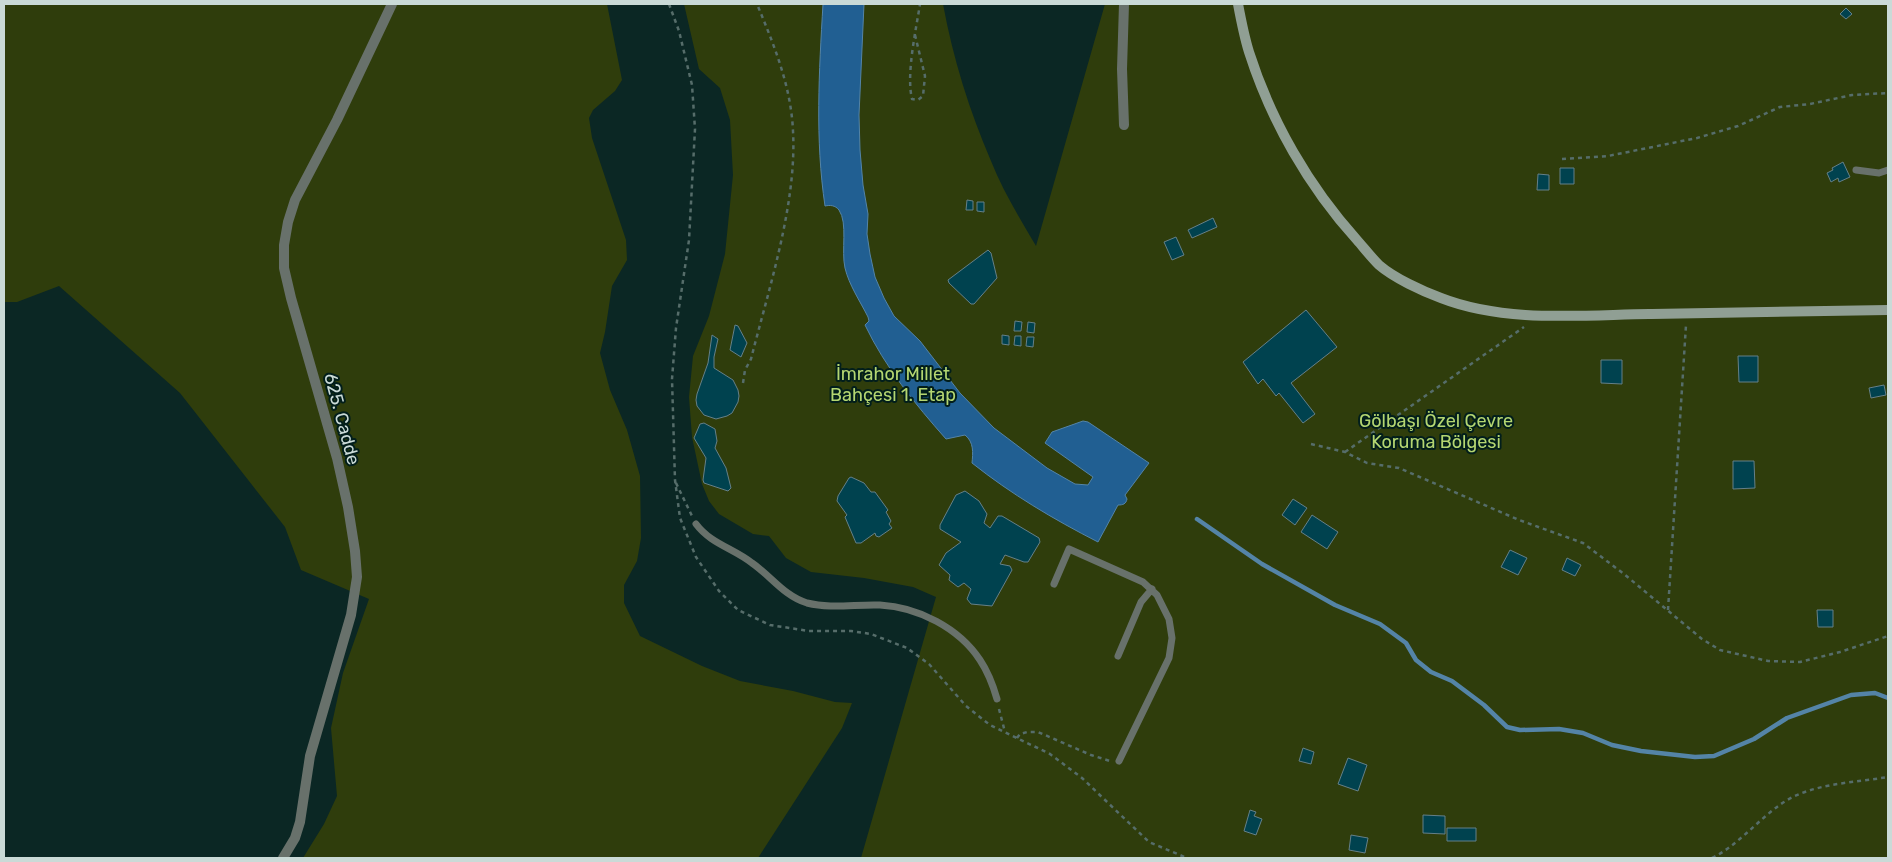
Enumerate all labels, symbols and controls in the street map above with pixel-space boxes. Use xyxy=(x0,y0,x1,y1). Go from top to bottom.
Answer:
park label: İmrahor Millet Bahçesi 1. Etap xyxy=(830,363,956,406)
street label: 625. Cadde xyxy=(319,371,365,467)
park label: Gölbaşı Özel Çevre Koruma Bölgesi xyxy=(1359,410,1513,453)

